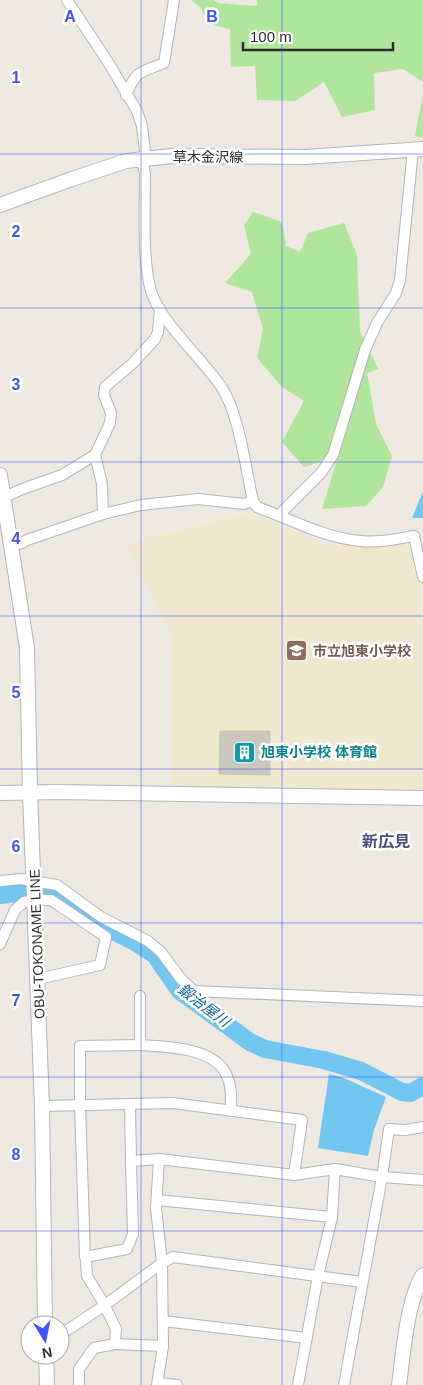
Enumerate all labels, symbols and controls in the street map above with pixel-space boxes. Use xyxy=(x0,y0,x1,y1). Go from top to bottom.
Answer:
text: A xyxy=(64,8,76,25)
text: B xyxy=(206,8,218,25)
scale bar xyxy=(243,20,393,52)
text: 100 m xyxy=(250,28,292,45)
text: 1 xyxy=(12,69,21,86)
street label: 草木金沢線 xyxy=(173,149,243,165)
text: 2 xyxy=(12,223,21,240)
text: 3 xyxy=(12,376,21,393)
text: 4 xyxy=(12,530,21,547)
school or university icon: 市立旭東小学校 xyxy=(285,639,309,663)
place label: 市立旭東小学校 xyxy=(313,643,411,659)
text: 5 xyxy=(12,684,21,701)
building icon: 旭東小学校 体育館 xyxy=(233,740,257,764)
place label: 旭東小学校 体育館 xyxy=(261,744,377,760)
district label: 新広見 xyxy=(362,833,410,850)
text: 6 xyxy=(12,838,21,855)
street label: OBU-TOKONAME LINE xyxy=(26,869,48,1019)
water label: 鍛治屋川 xyxy=(175,980,235,1031)
text: 7 xyxy=(12,992,21,1009)
text: 8 xyxy=(12,1146,21,1163)
north arrow xyxy=(20,1315,70,1365)
text: N xyxy=(41,1344,54,1362)

